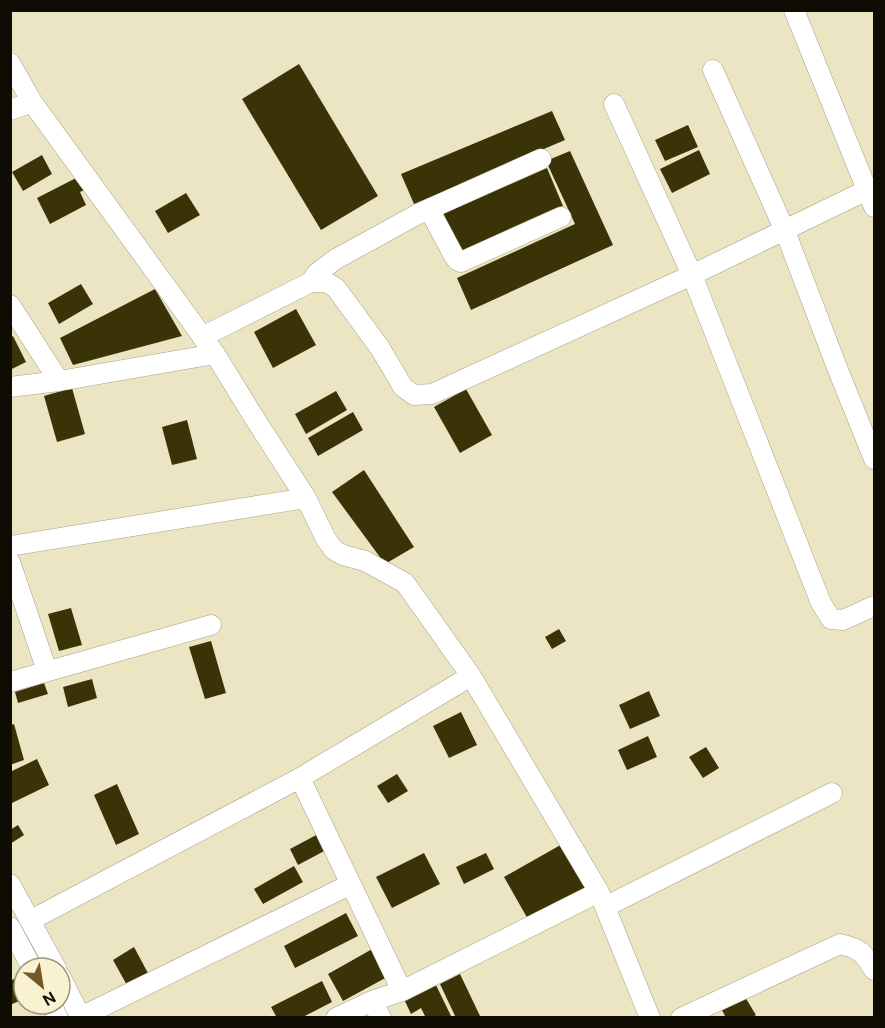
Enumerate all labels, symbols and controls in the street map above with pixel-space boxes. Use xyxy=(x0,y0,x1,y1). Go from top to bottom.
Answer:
north arrow xyxy=(12,956,72,1016)
text: N xyxy=(39,987,60,1011)

